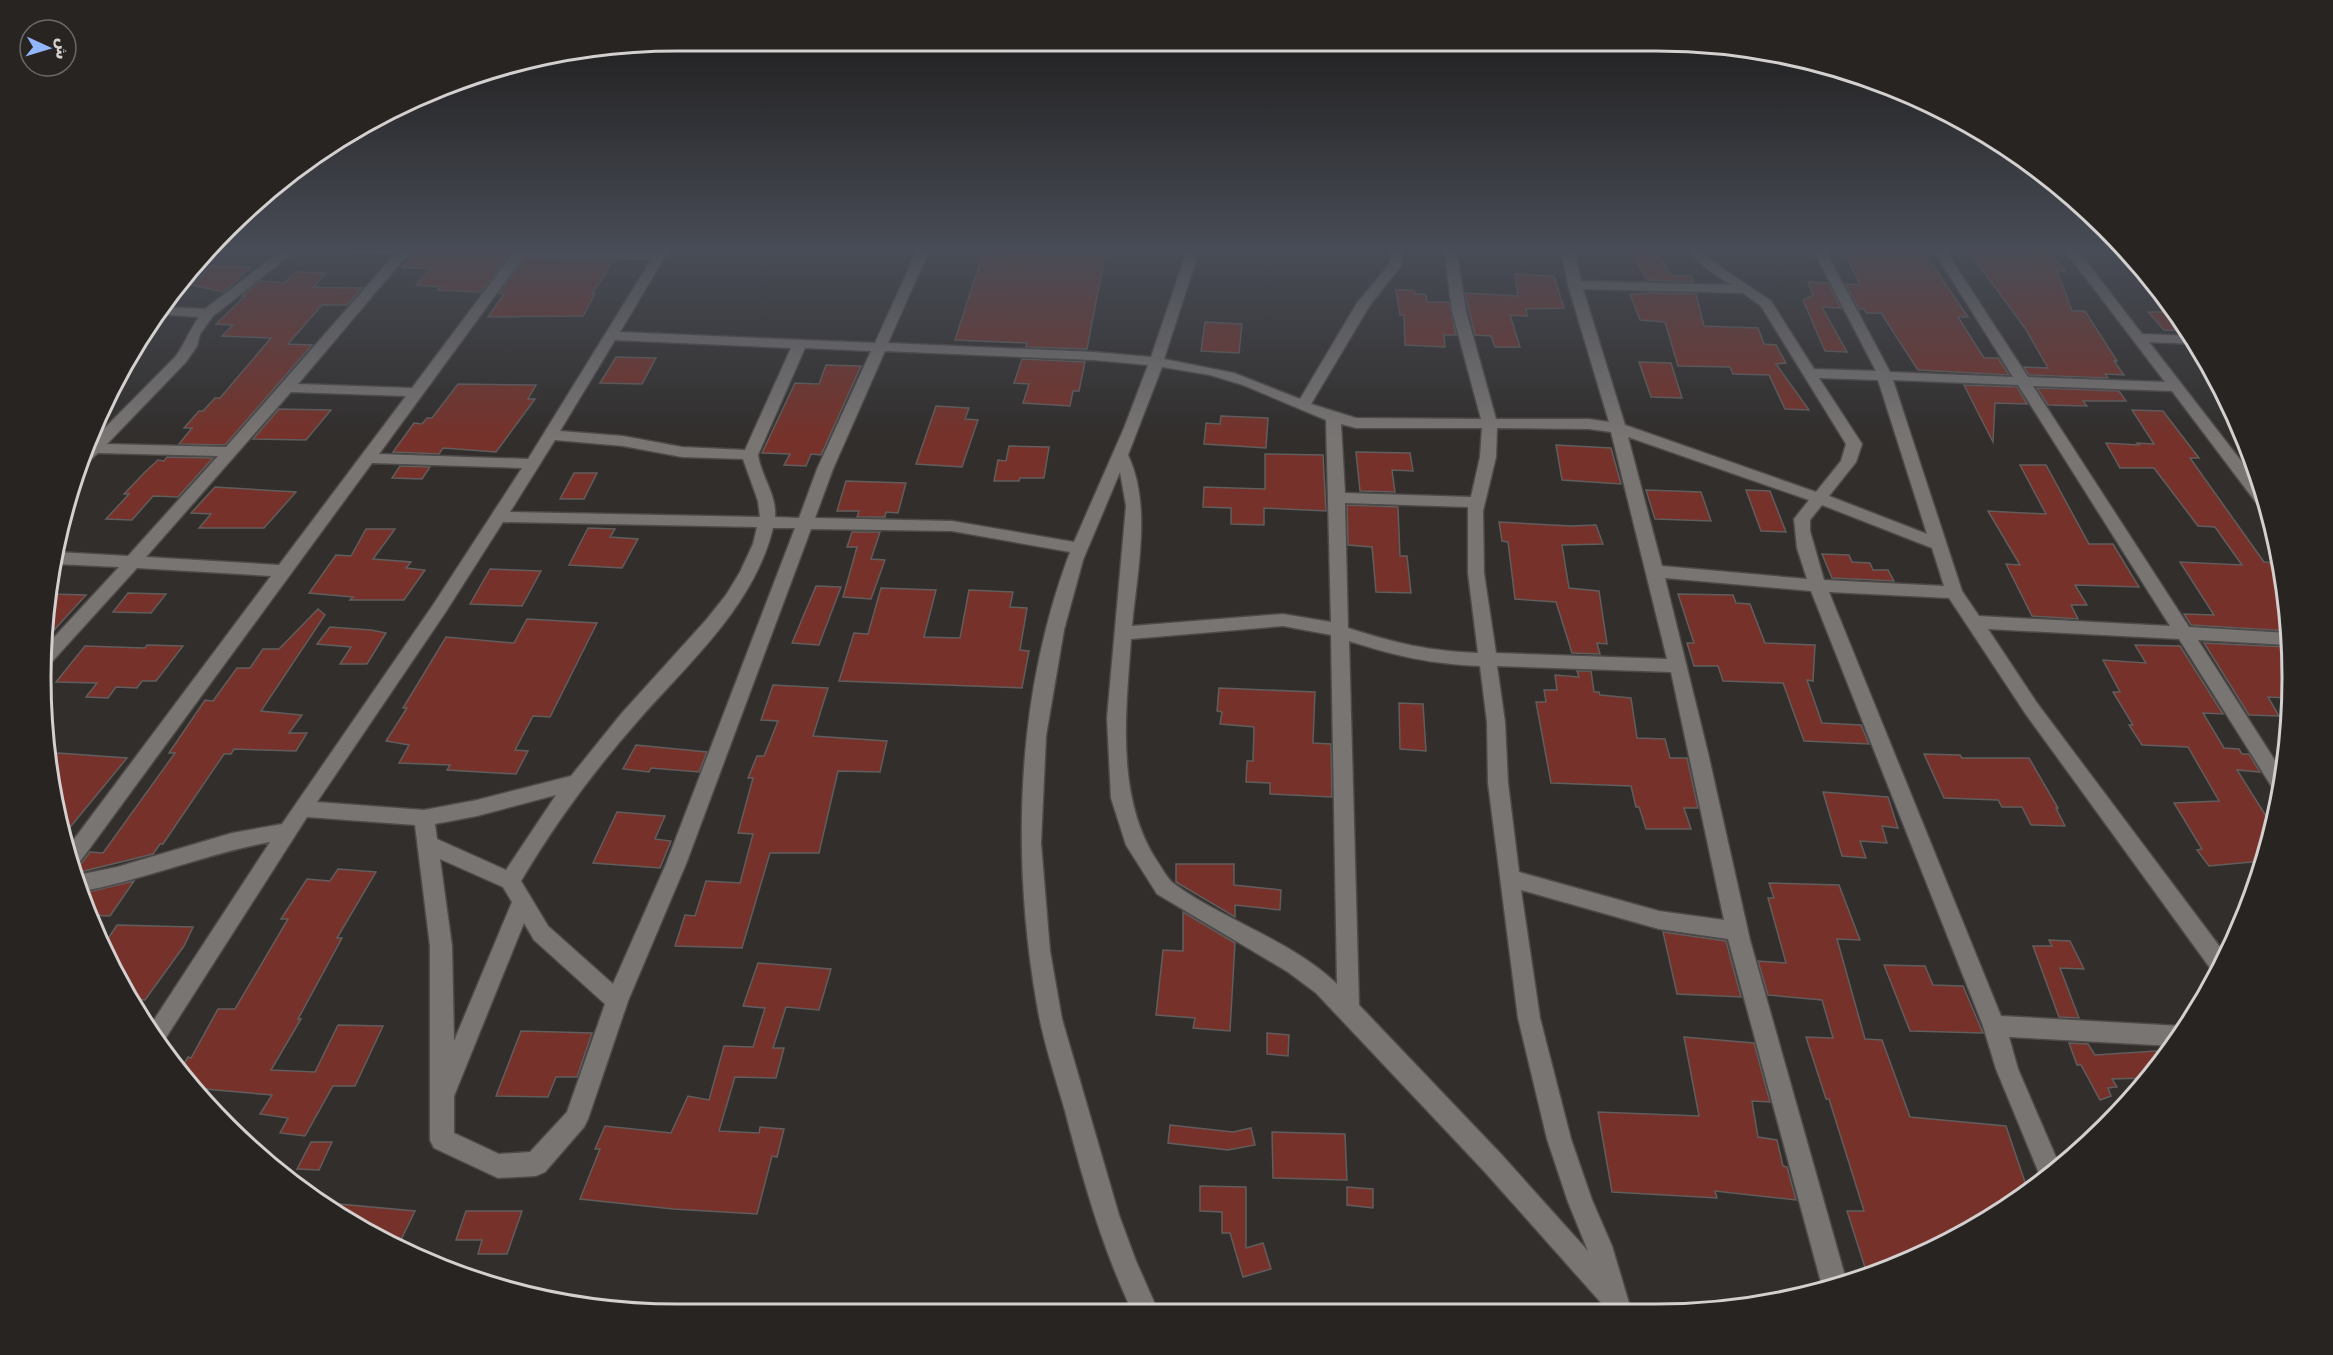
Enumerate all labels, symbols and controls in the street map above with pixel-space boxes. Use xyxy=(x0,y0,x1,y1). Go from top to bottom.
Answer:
north arrow xyxy=(18,18,78,78)
text: ش xyxy=(52,37,73,61)

